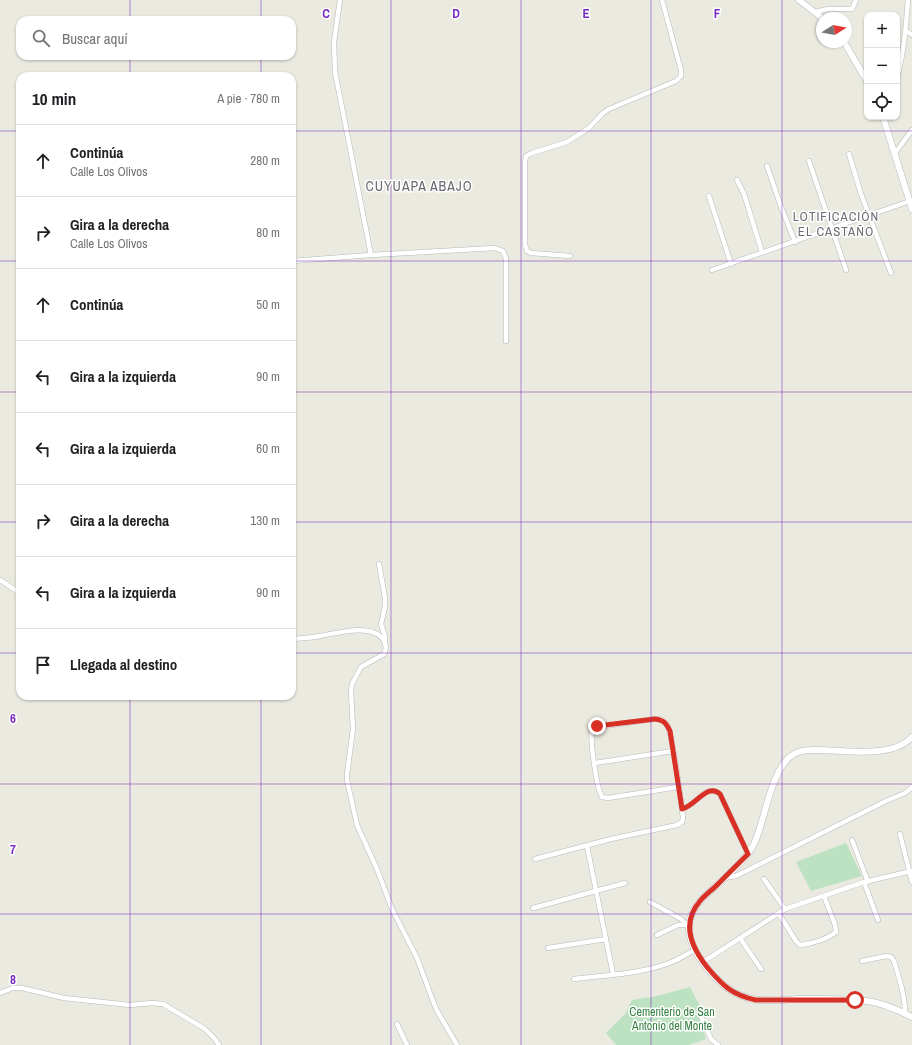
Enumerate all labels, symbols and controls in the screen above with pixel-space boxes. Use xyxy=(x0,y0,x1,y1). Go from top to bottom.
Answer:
text: C xyxy=(322,5,330,22)
text: D xyxy=(452,5,460,22)
text: E xyxy=(582,5,590,22)
text: F xyxy=(714,5,721,22)
north arrow xyxy=(816,12,852,48)
map controls xyxy=(864,12,900,120)
button: + xyxy=(864,12,900,48)
search box xyxy=(16,16,296,60)
icon: search xyxy=(30,27,52,49)
text: Buscar aquí xyxy=(62,28,128,49)
button: − xyxy=(864,48,900,84)
button: locate xyxy=(864,84,900,120)
text: 10 min xyxy=(32,87,76,110)
text: A pie · 780 m xyxy=(217,90,280,107)
text: Continúa xyxy=(70,142,123,163)
icon: ahead xyxy=(32,150,54,172)
text: 280 m xyxy=(250,152,280,169)
text: Calle Los Olivos xyxy=(70,163,148,180)
district label: CUYUAPA ABAJO xyxy=(365,177,473,195)
district label: LOTIFICACIÓN EL CASTAÑO xyxy=(793,208,879,240)
text: Gira a la derecha xyxy=(70,214,169,235)
icon: right xyxy=(32,222,54,244)
text: 80 m xyxy=(256,224,280,241)
text: Calle Los Olivos xyxy=(70,235,148,252)
icon: ahead xyxy=(32,294,54,316)
text: Continúa xyxy=(70,294,123,315)
text: 50 m xyxy=(256,296,280,313)
icon: left xyxy=(32,366,54,388)
text: Gira a la izquierda xyxy=(70,366,176,387)
text: 90 m xyxy=(256,368,280,385)
icon: left xyxy=(32,438,54,460)
text: Gira a la izquierda xyxy=(70,438,176,459)
text: 60 m xyxy=(256,440,280,457)
icon: right xyxy=(32,510,54,532)
text: Gira a la derecha xyxy=(70,510,169,531)
text: 130 m xyxy=(250,512,280,529)
icon: left xyxy=(32,582,54,604)
text: Gira a la izquierda xyxy=(70,582,176,603)
text: 90 m xyxy=(256,584,280,601)
icon: arrive xyxy=(32,654,54,676)
text: Llegada al destino xyxy=(70,654,177,675)
text: 6 xyxy=(10,710,16,727)
route end xyxy=(588,717,606,735)
text: 7 xyxy=(10,841,16,858)
text: 8 xyxy=(10,971,16,988)
route start xyxy=(846,991,864,1009)
park label: Cementerio de San Antonio del Monte xyxy=(629,1004,715,1034)

